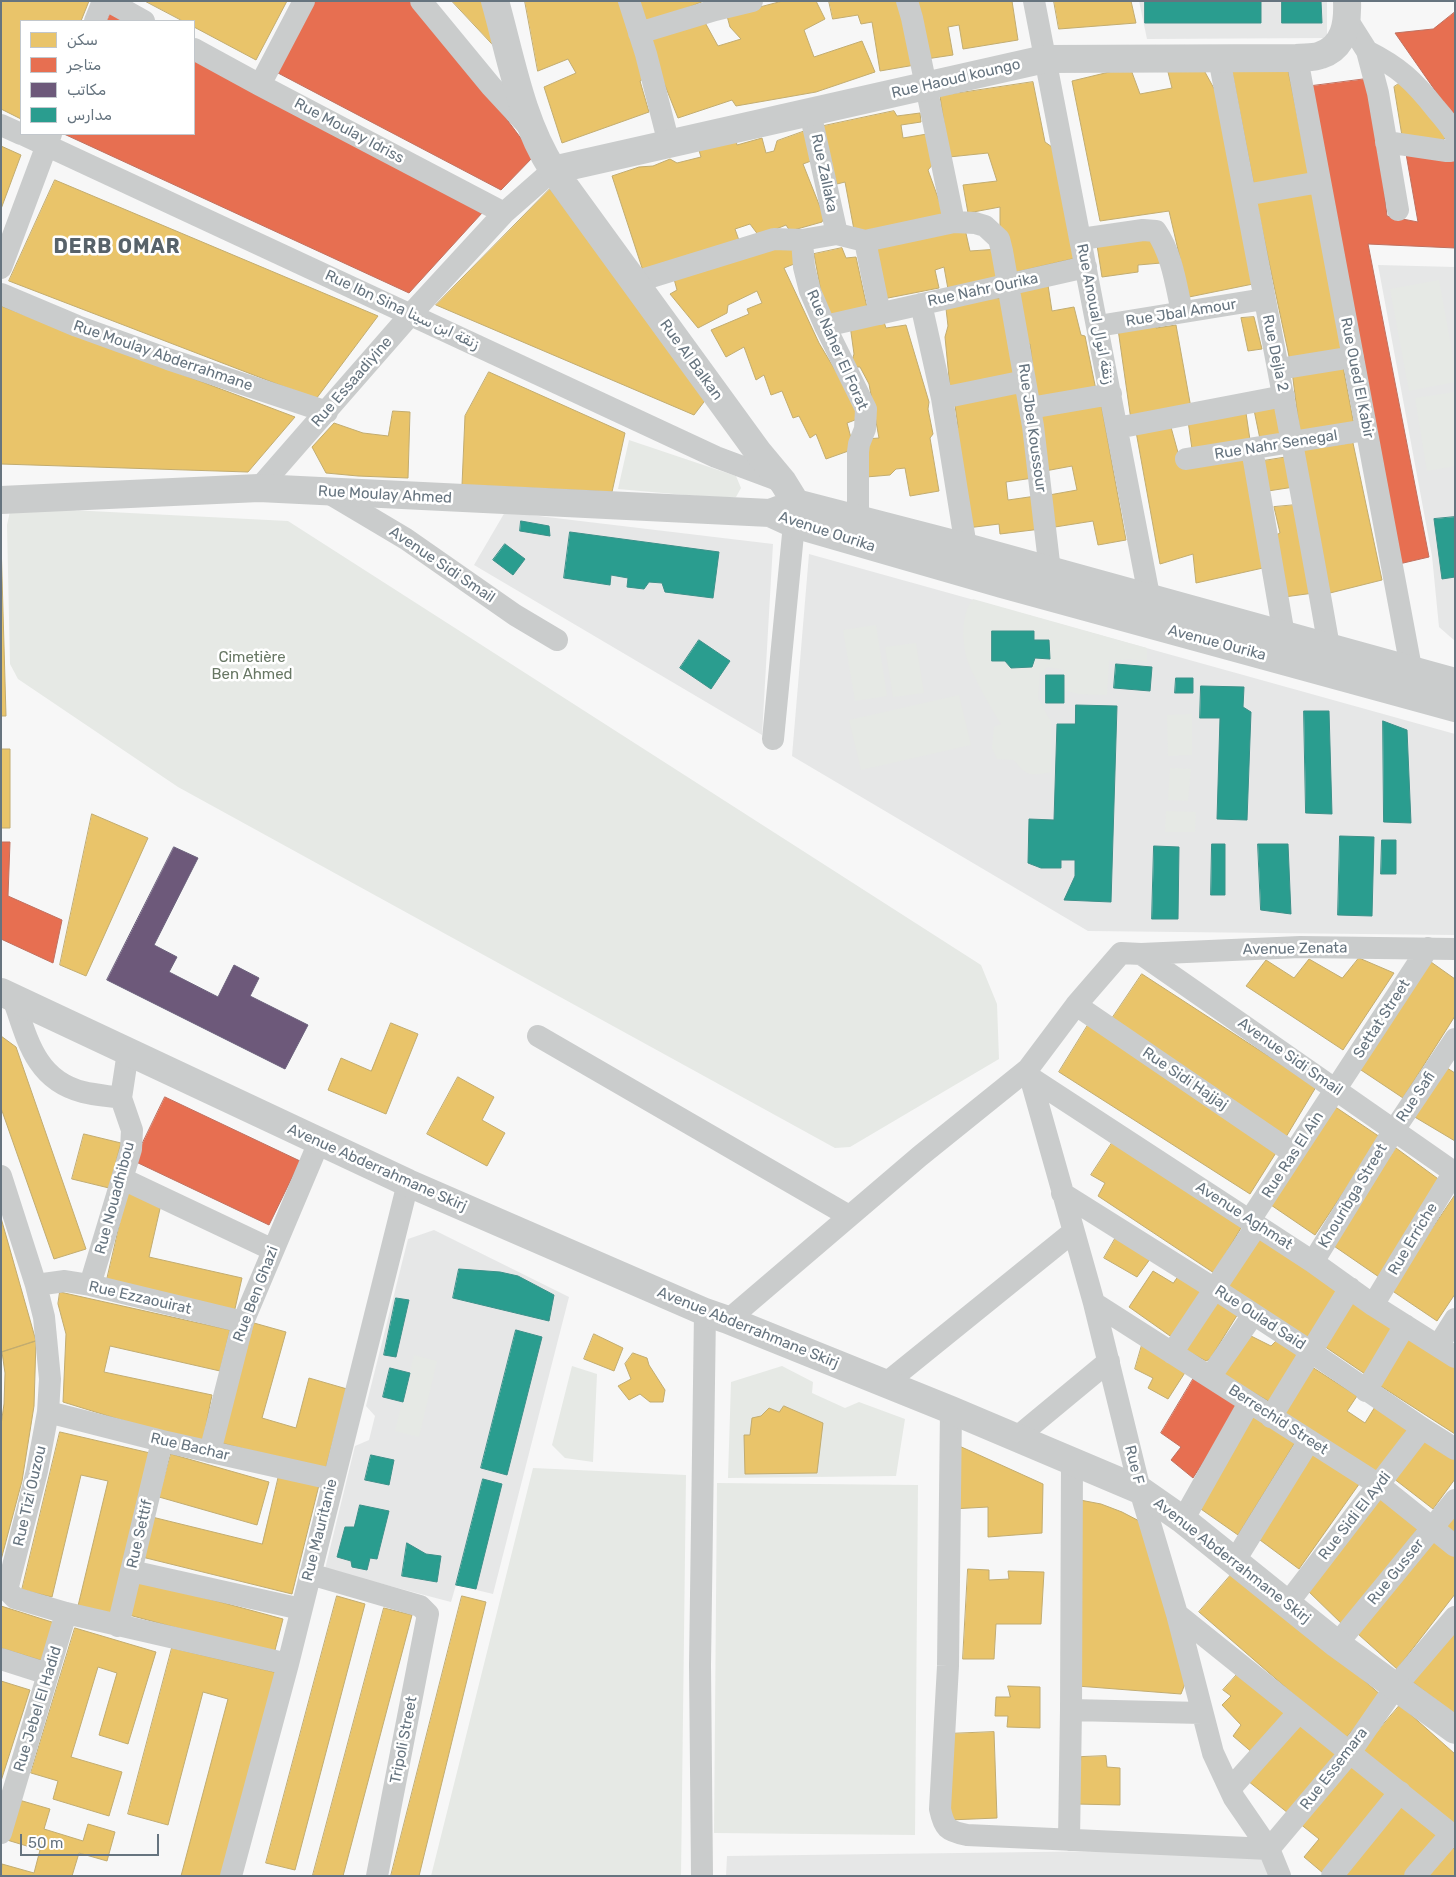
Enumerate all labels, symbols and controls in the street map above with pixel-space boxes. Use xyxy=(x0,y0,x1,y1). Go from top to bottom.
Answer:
legend xyxy=(20,20,195,135)
text: سكن xyxy=(67,31,98,49)
street label: Rue Haoud koungo xyxy=(890,55,1022,103)
text: متاجر xyxy=(67,56,101,74)
text: مكاتب xyxy=(67,81,106,99)
street label: Rue Moulay Idriss xyxy=(291,94,407,168)
text: مدارس xyxy=(67,106,112,124)
street label: Rue Zallaka xyxy=(807,132,841,214)
district label: DERB OMAR xyxy=(52,235,182,259)
street label: Rue Anoual زنقة انوال xyxy=(1073,242,1117,386)
street label: Rue Ibn Sina زنقة ابن سينا xyxy=(322,266,482,354)
street label: Rue Nahr Ourika xyxy=(926,269,1040,311)
street label: Rue Naher El Forat xyxy=(802,287,872,413)
street label: Rue Jbal Amour xyxy=(1124,295,1238,331)
street label: Rue Dejla 2 xyxy=(1258,313,1292,393)
street label: Rue Al Balkan xyxy=(656,316,726,404)
street label: Rue Oued El Kabir xyxy=(1336,316,1378,440)
street label: Rue Moulay Abderrahmane xyxy=(71,317,255,395)
street label: Rue Essaadiyine xyxy=(308,333,396,431)
street label: Rue Jbel Koussour xyxy=(1014,362,1050,494)
street label: Rue Nahr Senegal xyxy=(1213,426,1339,464)
street label: Rue Moulay Ahmed xyxy=(318,483,452,507)
street label: Avenue Ourika xyxy=(776,508,878,556)
street label: Avenue Sidi Smail xyxy=(386,523,498,607)
street label: Avenue Ourika xyxy=(1166,621,1268,665)
park label: Cimetière Ben Ahmed xyxy=(211,649,293,684)
street label: Avenue Zenata xyxy=(1242,939,1348,959)
street label: Settat Street xyxy=(1350,976,1414,1062)
street label: Avenue Sidi Smail xyxy=(1234,1014,1346,1100)
street label: Rue Sidi Hajjaj xyxy=(1139,1044,1231,1114)
street label: Rue Safi xyxy=(1393,1068,1439,1126)
street label: Rue Ras El Ain xyxy=(1258,1108,1328,1202)
street label: Avenue Abderrahmane Skirj xyxy=(285,1120,469,1216)
street label: Rue Nouadhibou xyxy=(91,1140,139,1256)
street label: Khouribga Street xyxy=(1315,1141,1391,1251)
street label: Avenue Aghmat xyxy=(1192,1178,1296,1254)
street label: Rue Erriche xyxy=(1384,1200,1442,1278)
street label: Rue Ben Ghazi xyxy=(229,1244,283,1344)
street label: Rue Ezzaouirat xyxy=(87,1277,193,1319)
street label: Rue Oulad Said xyxy=(1211,1282,1309,1354)
street label: Avenue Abderrahmane Skirj xyxy=(655,1283,841,1373)
street label: Berrechid Street xyxy=(1225,1381,1331,1459)
street label: Rue Bachar xyxy=(149,1429,231,1465)
street label: Rue Tizi Ouzou xyxy=(10,1444,50,1548)
street label: Rue F xyxy=(1120,1444,1148,1486)
street label: Rue Sidi El Aydi xyxy=(1315,1468,1395,1564)
street label: Rue Mauritanie xyxy=(299,1477,341,1583)
street label: Avenue Abderrahmane Skirj xyxy=(1150,1494,1314,1628)
street label: Rue Settif xyxy=(123,1498,157,1570)
street label: Rue Gusser xyxy=(1364,1535,1428,1609)
street label: Rue Jebel El Hadid xyxy=(10,1644,66,1774)
street label: Tripoli Street xyxy=(387,1695,421,1785)
street label: Rue Essemara xyxy=(1296,1724,1372,1814)
scale bar xyxy=(22,1824,161,1856)
text: 50 m xyxy=(28,1834,63,1852)

